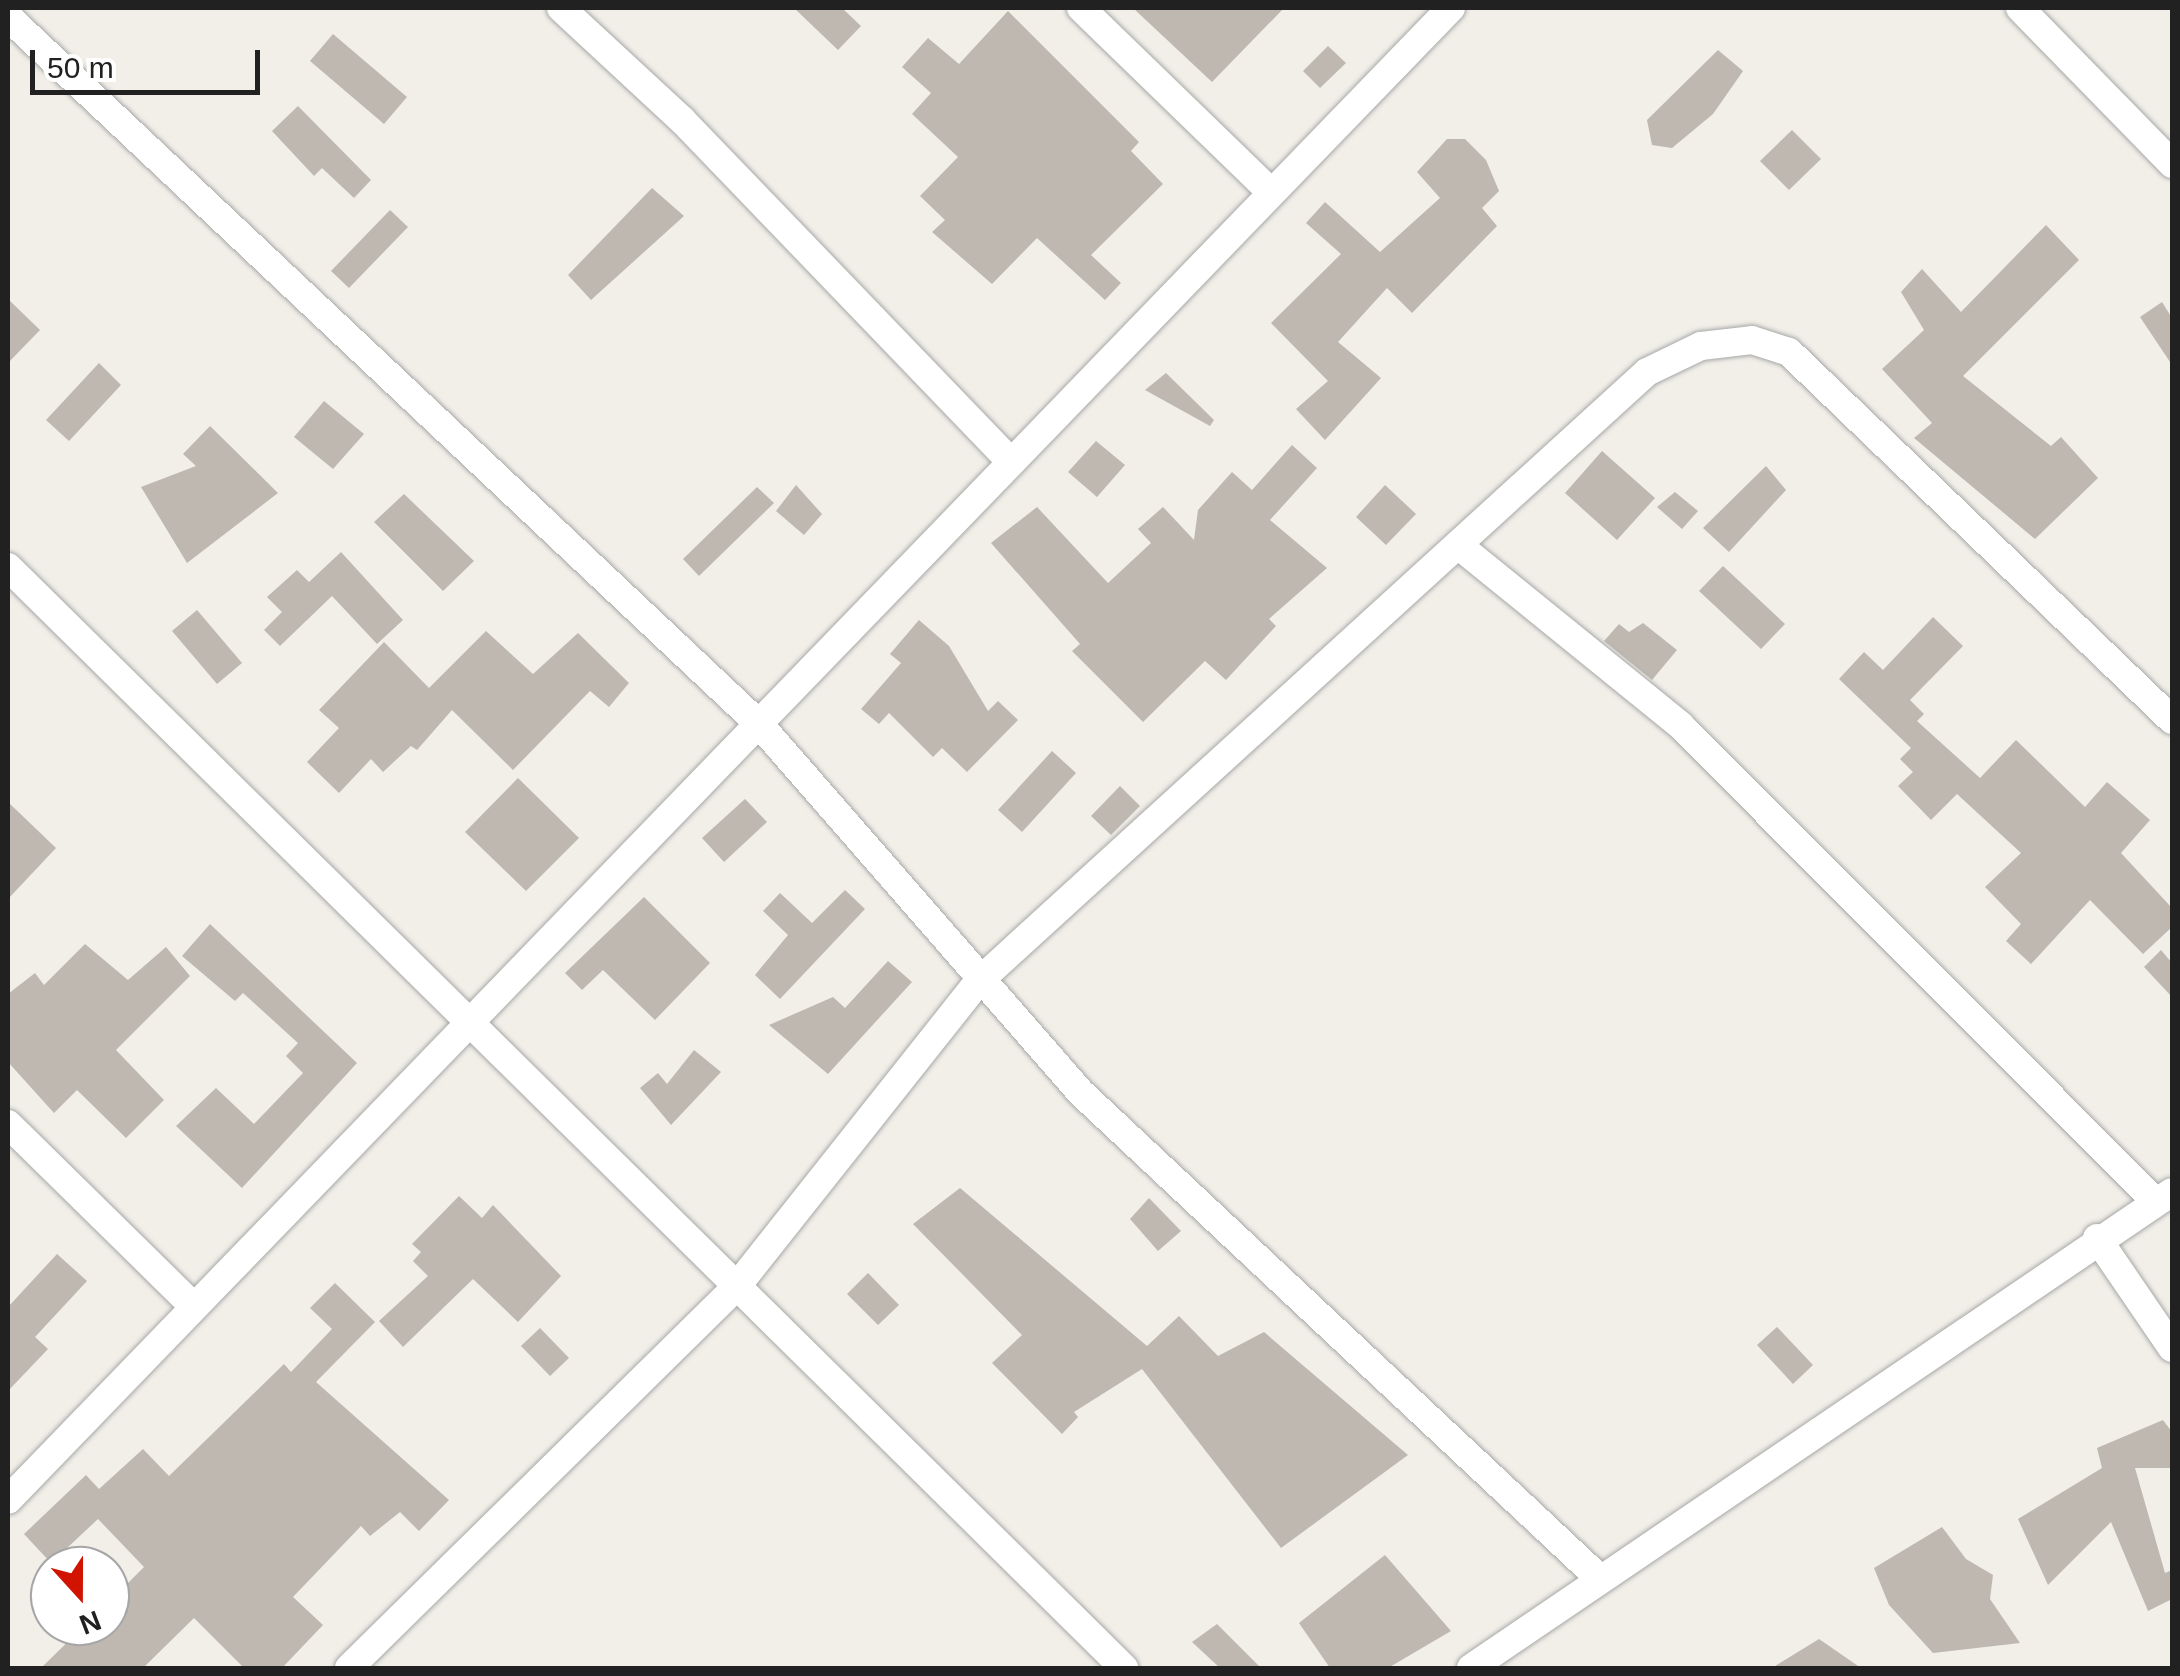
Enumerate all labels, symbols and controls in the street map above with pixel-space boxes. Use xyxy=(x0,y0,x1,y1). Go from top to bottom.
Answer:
scale bar xyxy=(35,30,265,92)
text: 50 m xyxy=(47,51,114,84)
north arrow xyxy=(30,1546,130,1646)
text: N xyxy=(75,1605,105,1641)

